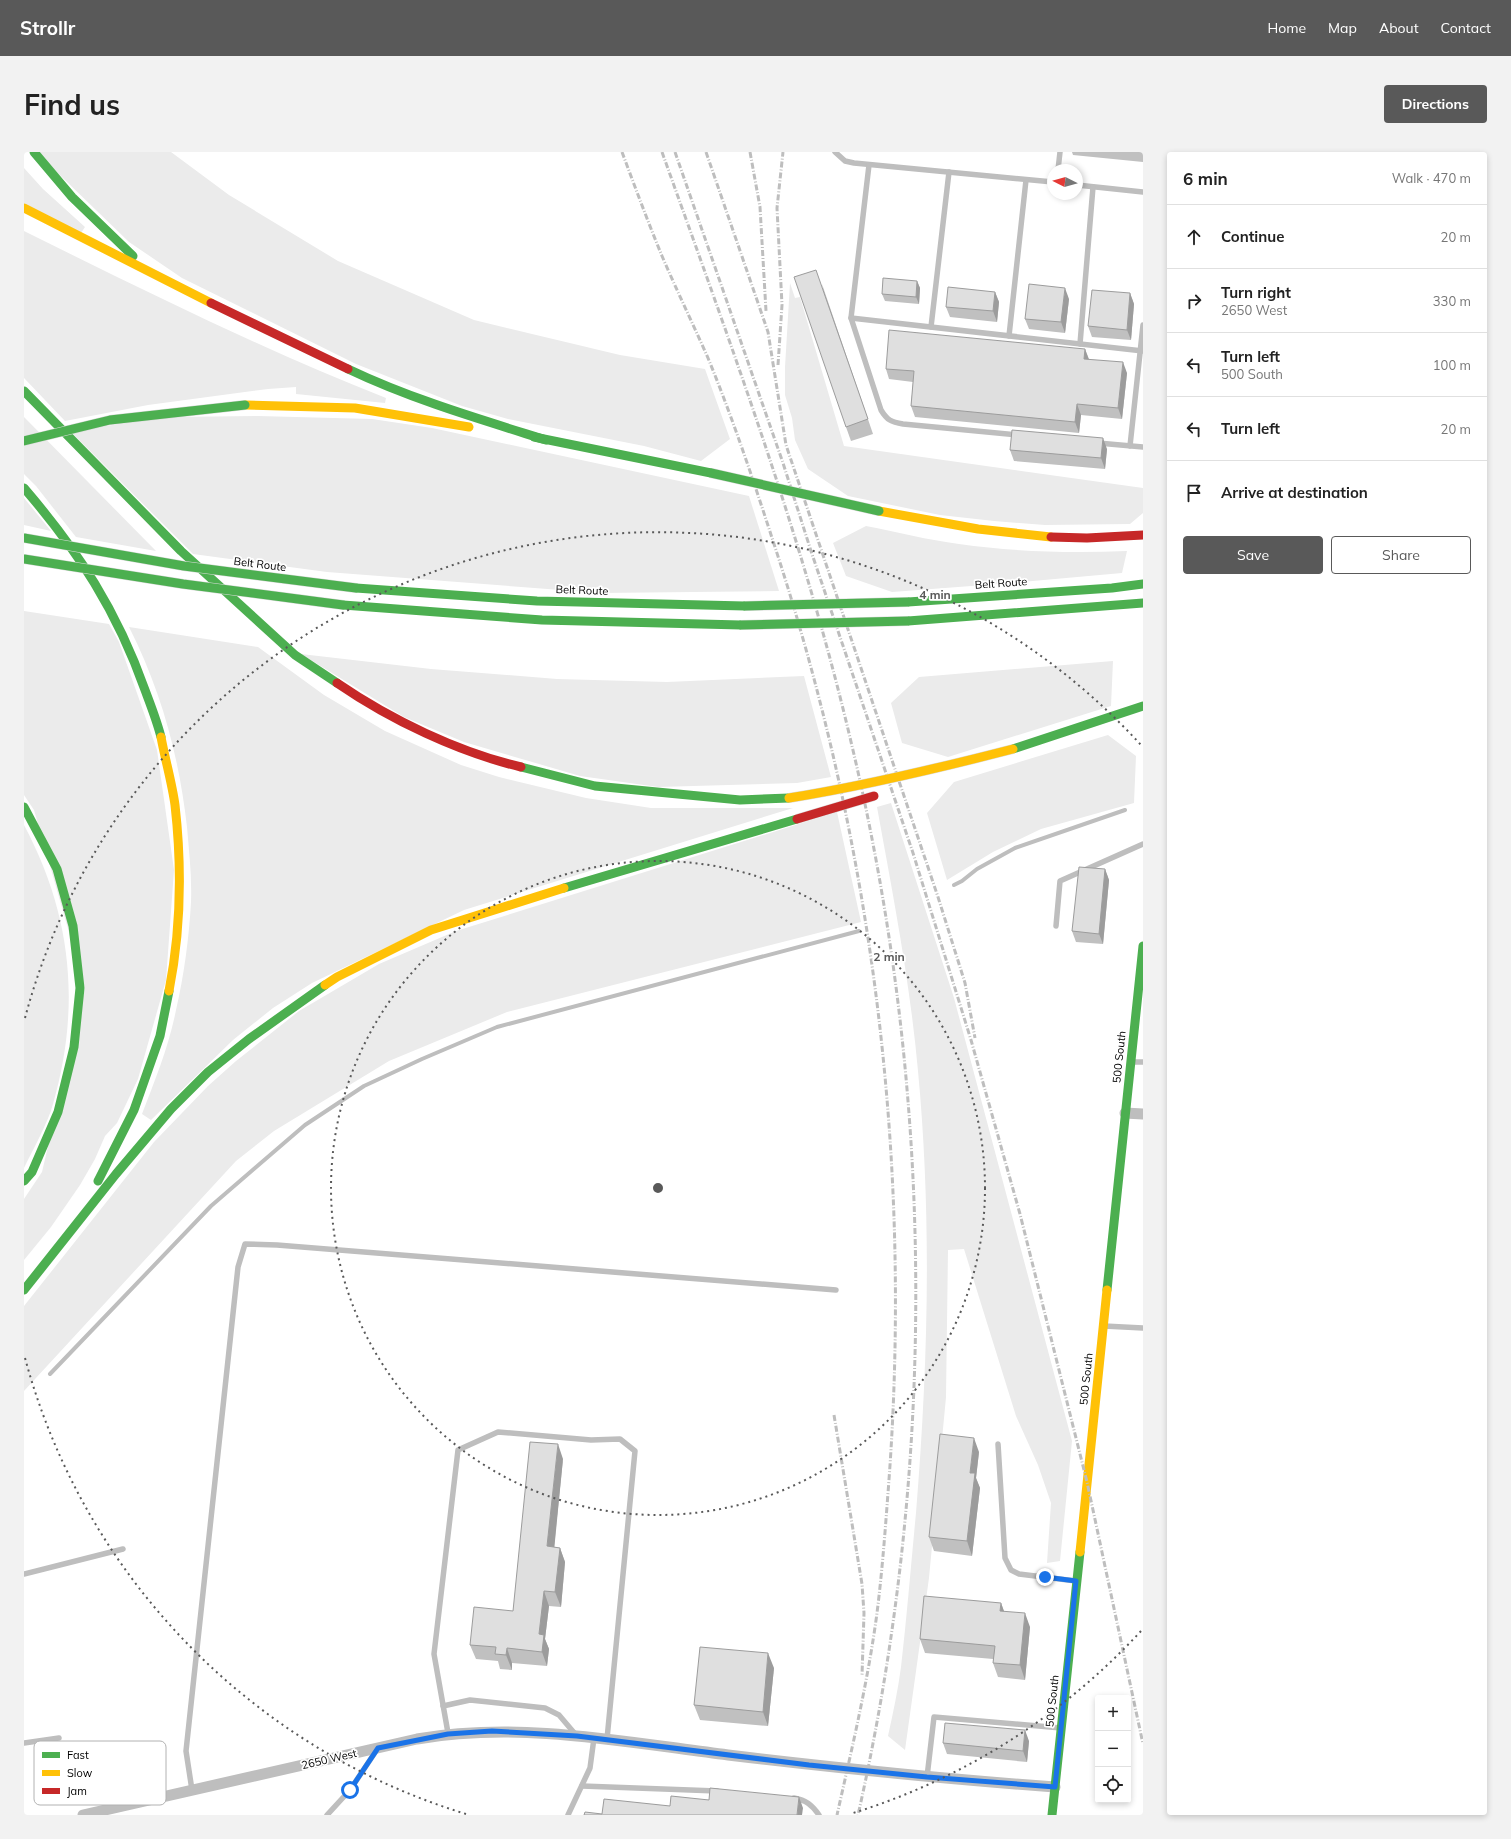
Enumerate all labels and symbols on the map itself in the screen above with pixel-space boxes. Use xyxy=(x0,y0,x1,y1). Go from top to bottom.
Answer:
north arrow xyxy=(1047,164,1083,200)
street label: Belt Route xyxy=(233,554,287,574)
street label: Belt Route xyxy=(974,574,1028,592)
street label: Belt Route xyxy=(555,582,609,598)
text: 4 min xyxy=(919,587,951,602)
text: 2 min xyxy=(873,949,905,964)
street label: 500 South xyxy=(1109,1030,1129,1084)
centre of rings xyxy=(651,1181,665,1195)
street label: 500 South xyxy=(1076,1352,1096,1406)
route end xyxy=(1036,1568,1054,1586)
street label: 500 South xyxy=(1042,1674,1062,1728)
legend xyxy=(34,1741,166,1805)
street label: 2650 West xyxy=(300,1746,358,1772)
text: Fast xyxy=(67,1748,89,1762)
text: Slow xyxy=(67,1766,93,1780)
route start xyxy=(341,1781,359,1799)
text: Jam xyxy=(67,1784,87,1798)

